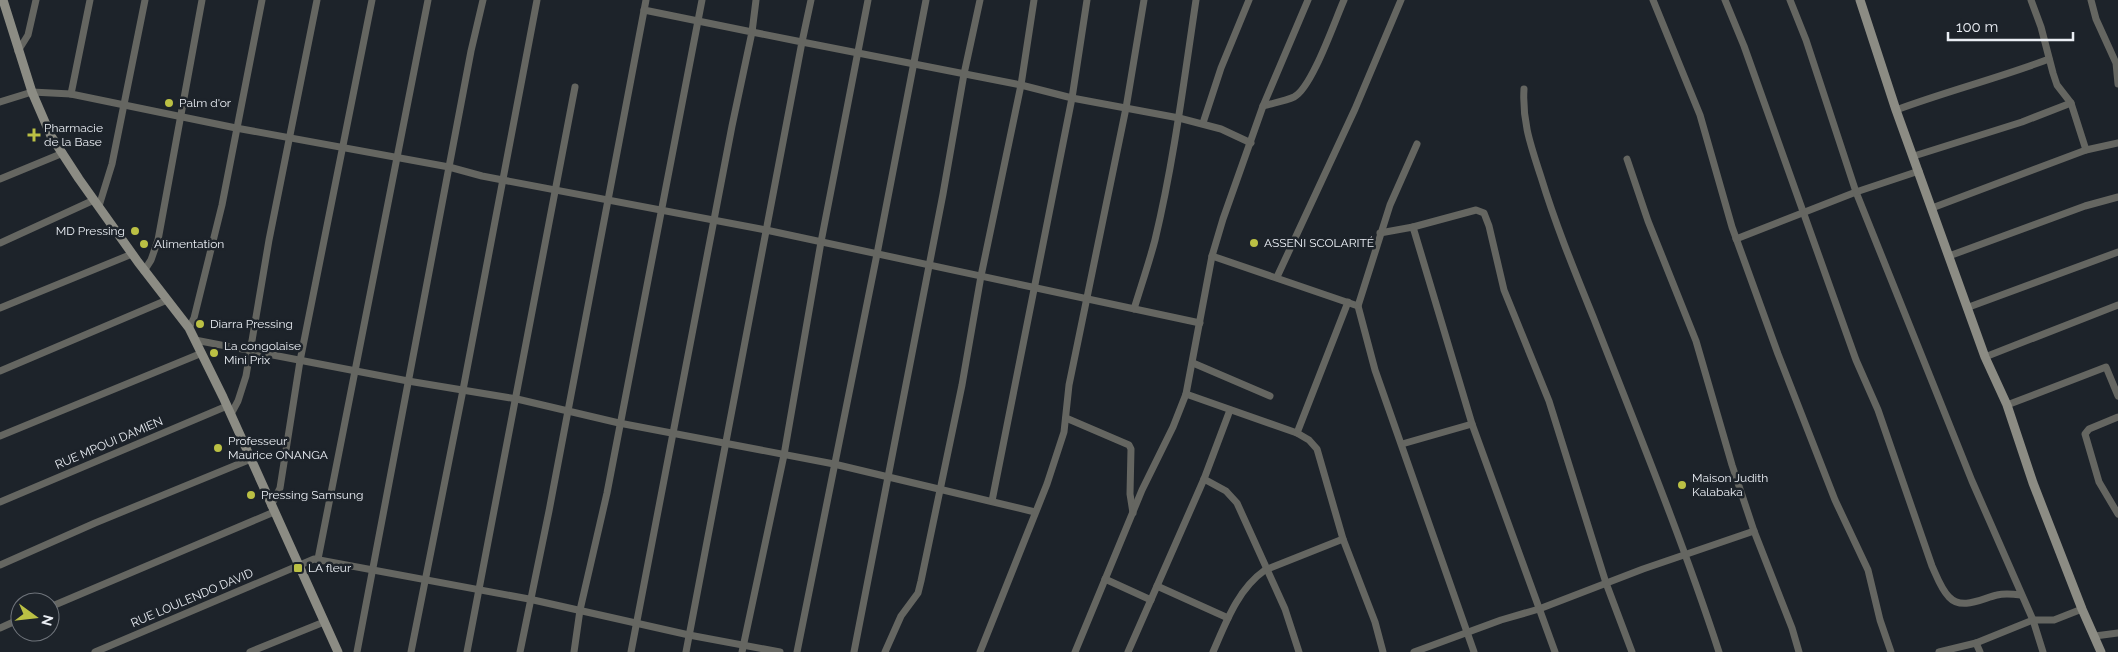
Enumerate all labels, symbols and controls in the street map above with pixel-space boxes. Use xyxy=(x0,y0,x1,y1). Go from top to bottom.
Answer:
scale bar xyxy=(1948,10,2073,42)
text: 100 m xyxy=(1956,18,1998,36)
place label: Palm d'or xyxy=(179,96,232,110)
marker: Palm d'or xyxy=(163,97,175,109)
place label: Pharmacie de la Base xyxy=(44,121,103,149)
marker: Pharmacie de la Base xyxy=(28,129,40,141)
place label: MD Pressing xyxy=(56,224,125,238)
marker: MD Pressing xyxy=(129,225,141,237)
place label: ASSENI SCOLARITÉ xyxy=(1264,236,1374,250)
place label: Alimentation xyxy=(154,237,224,251)
marker: ASSENI SCOLARITÉ xyxy=(1248,237,1260,249)
marker: Alimentation xyxy=(138,238,150,250)
place label: Diarra Pressing xyxy=(210,317,293,331)
marker: Diarra Pressing xyxy=(194,318,206,330)
place label: La congolaise Mini Prix xyxy=(224,339,301,367)
marker: La congolaise Mini Prix xyxy=(208,347,220,359)
street label: RUE MPOUI DAMIEN xyxy=(53,414,165,472)
place label: Professeur Maurice ONANGA xyxy=(228,434,328,462)
marker: Professeur Maurice ONANGA xyxy=(212,442,224,454)
place label: Maison Judith Kalabaka xyxy=(1692,471,1768,499)
marker: Maison Judith Kalabaka xyxy=(1676,479,1688,491)
place label: Pressing Samsung xyxy=(261,488,363,502)
marker: Pressing Samsung xyxy=(245,489,257,501)
place label: LA fleur xyxy=(308,561,352,575)
marker: LA fleur xyxy=(292,562,304,574)
street label: RUE LOULENDO DAVID xyxy=(129,566,256,630)
north arrow xyxy=(10,592,60,642)
text: N xyxy=(38,613,57,628)

